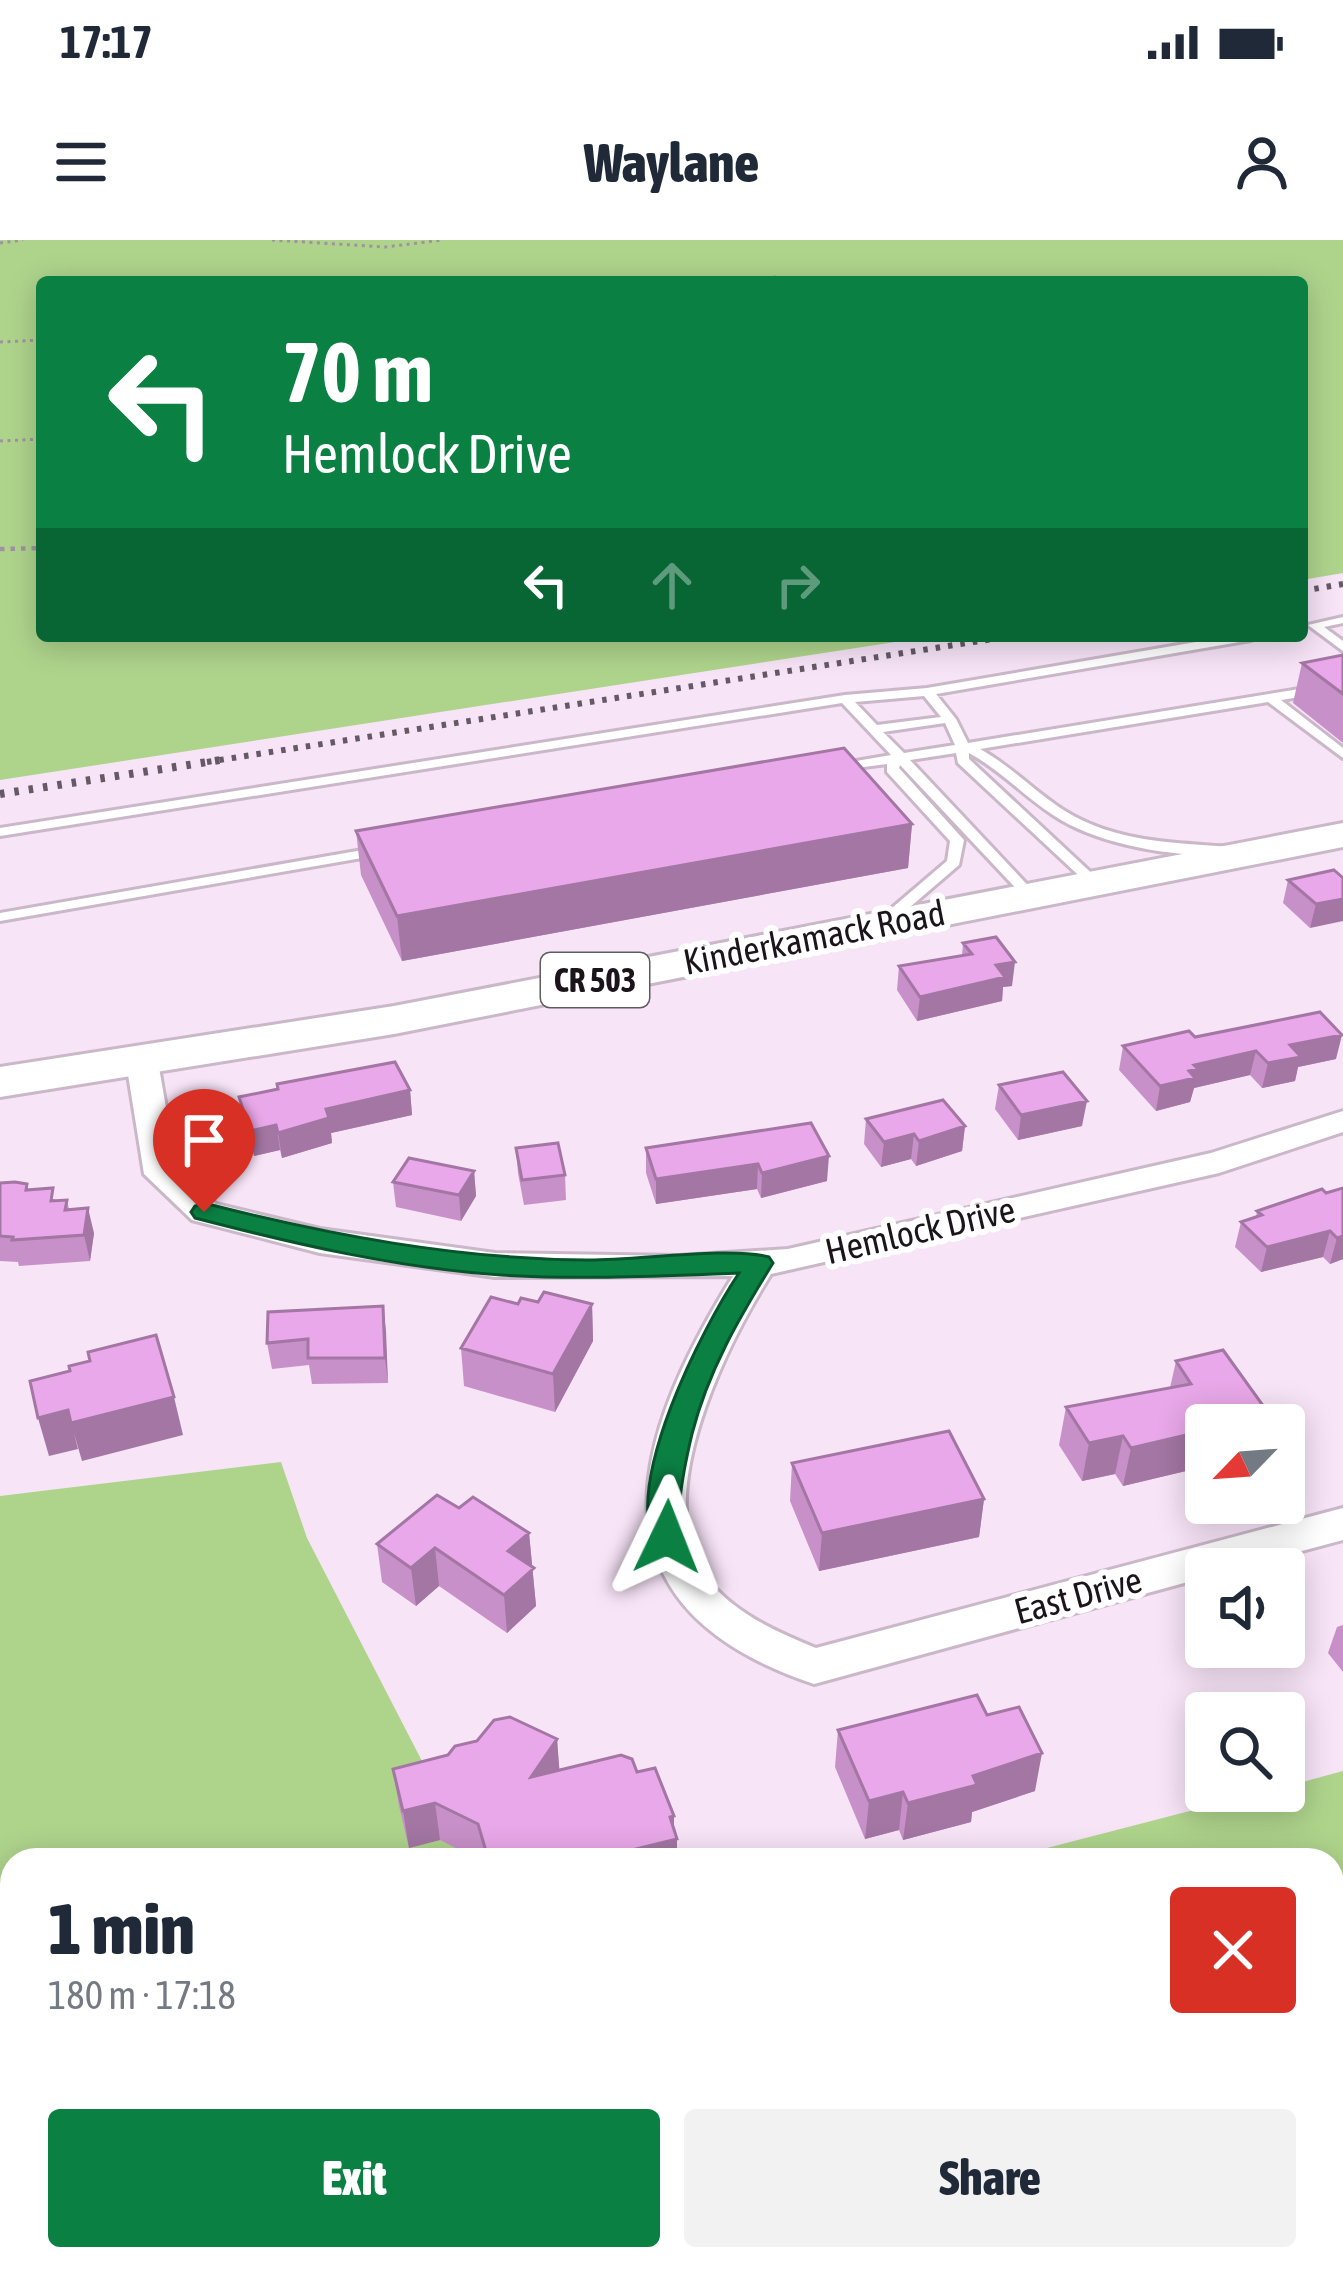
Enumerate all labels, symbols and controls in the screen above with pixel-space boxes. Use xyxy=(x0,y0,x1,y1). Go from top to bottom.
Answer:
text: 17:17 xyxy=(60,16,153,68)
icon: menu xyxy=(48,129,114,195)
icon: person xyxy=(1229,129,1295,195)
text: Waylane xyxy=(584,132,759,193)
icon: left xyxy=(84,324,240,480)
text: 70 m xyxy=(282,324,433,420)
text: Hemlock Drive xyxy=(282,423,572,484)
icon: left xyxy=(513,552,579,618)
icon: ahead xyxy=(639,552,705,618)
icon: right xyxy=(765,552,831,618)
street label: Kinderkamack Road xyxy=(680,891,948,983)
road number: CR 503 xyxy=(541,953,649,1007)
pin xyxy=(153,1089,255,1212)
icon: arrive xyxy=(171,1107,237,1173)
street label: Hemlock Drive xyxy=(821,1188,1019,1272)
north arrow xyxy=(1185,1404,1305,1524)
map controls xyxy=(1185,1404,1305,1812)
position arrow xyxy=(604,1474,730,1600)
button: sound xyxy=(1185,1548,1305,1668)
street label: East Drive xyxy=(1010,1558,1146,1632)
button: search xyxy=(1185,1692,1305,1812)
text: 1 min xyxy=(48,1887,195,1969)
button: close xyxy=(1170,1887,1296,2013)
text: 180 m · 17:18 xyxy=(48,1973,236,2017)
button: Exit xyxy=(48,2109,660,2247)
button: Share xyxy=(684,2109,1296,2247)

